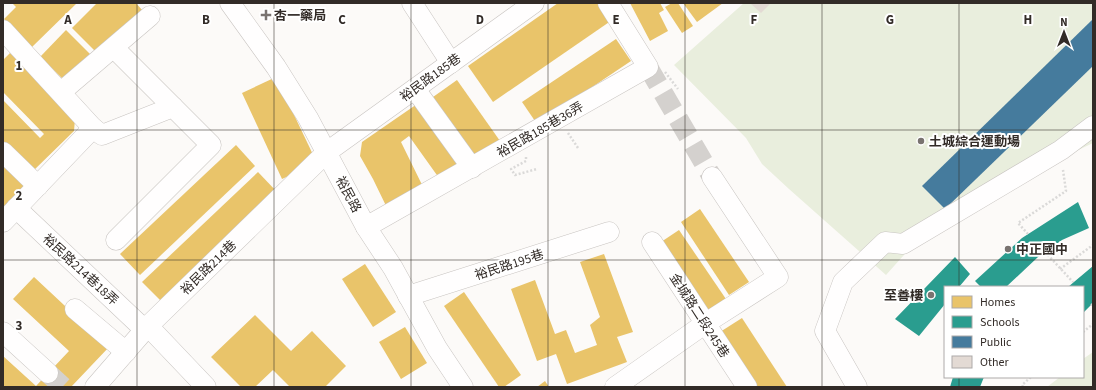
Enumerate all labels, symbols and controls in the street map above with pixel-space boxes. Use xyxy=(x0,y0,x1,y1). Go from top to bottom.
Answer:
place label: 杏一藥局 xyxy=(274,7,326,25)
marker: 杏一藥局 xyxy=(261,10,271,20)
text: A xyxy=(63,11,72,29)
text: B xyxy=(202,11,210,29)
text: C xyxy=(338,11,346,29)
text: D xyxy=(476,11,484,29)
text: E xyxy=(612,11,620,29)
text: F xyxy=(751,11,758,29)
text: G xyxy=(886,11,894,29)
text: H xyxy=(1024,11,1032,29)
north arrow xyxy=(1044,12,1084,52)
text: N xyxy=(1060,15,1068,30)
street label: 裕民路185巷 xyxy=(396,50,465,106)
text: 1 xyxy=(16,57,23,75)
street label: 裕民路185巷36弄 xyxy=(494,98,587,162)
place label: 土城綜合運動場 xyxy=(929,133,1020,151)
marker: 土城綜合運動場 xyxy=(916,136,926,146)
street label: 裕民路 xyxy=(331,173,365,216)
text: 2 xyxy=(16,187,23,205)
street label: 裕民路214巷18弄 xyxy=(39,230,122,309)
street label: 裕民路214巷 xyxy=(177,236,241,299)
place label: 中正國中 xyxy=(1016,241,1068,259)
marker: 中正國中 xyxy=(1003,244,1013,254)
street label: 裕民路195巷 xyxy=(473,245,546,285)
street label: 金城路二段245巷 xyxy=(665,270,733,361)
legend xyxy=(944,286,1084,378)
place label: 至善樓 xyxy=(884,287,923,305)
marker: 至善樓 xyxy=(926,290,936,300)
text: Homes xyxy=(980,294,1015,311)
text: Schools xyxy=(980,314,1020,331)
text: 3 xyxy=(16,317,23,335)
text: Public xyxy=(980,334,1012,351)
text: Other xyxy=(980,354,1010,371)

